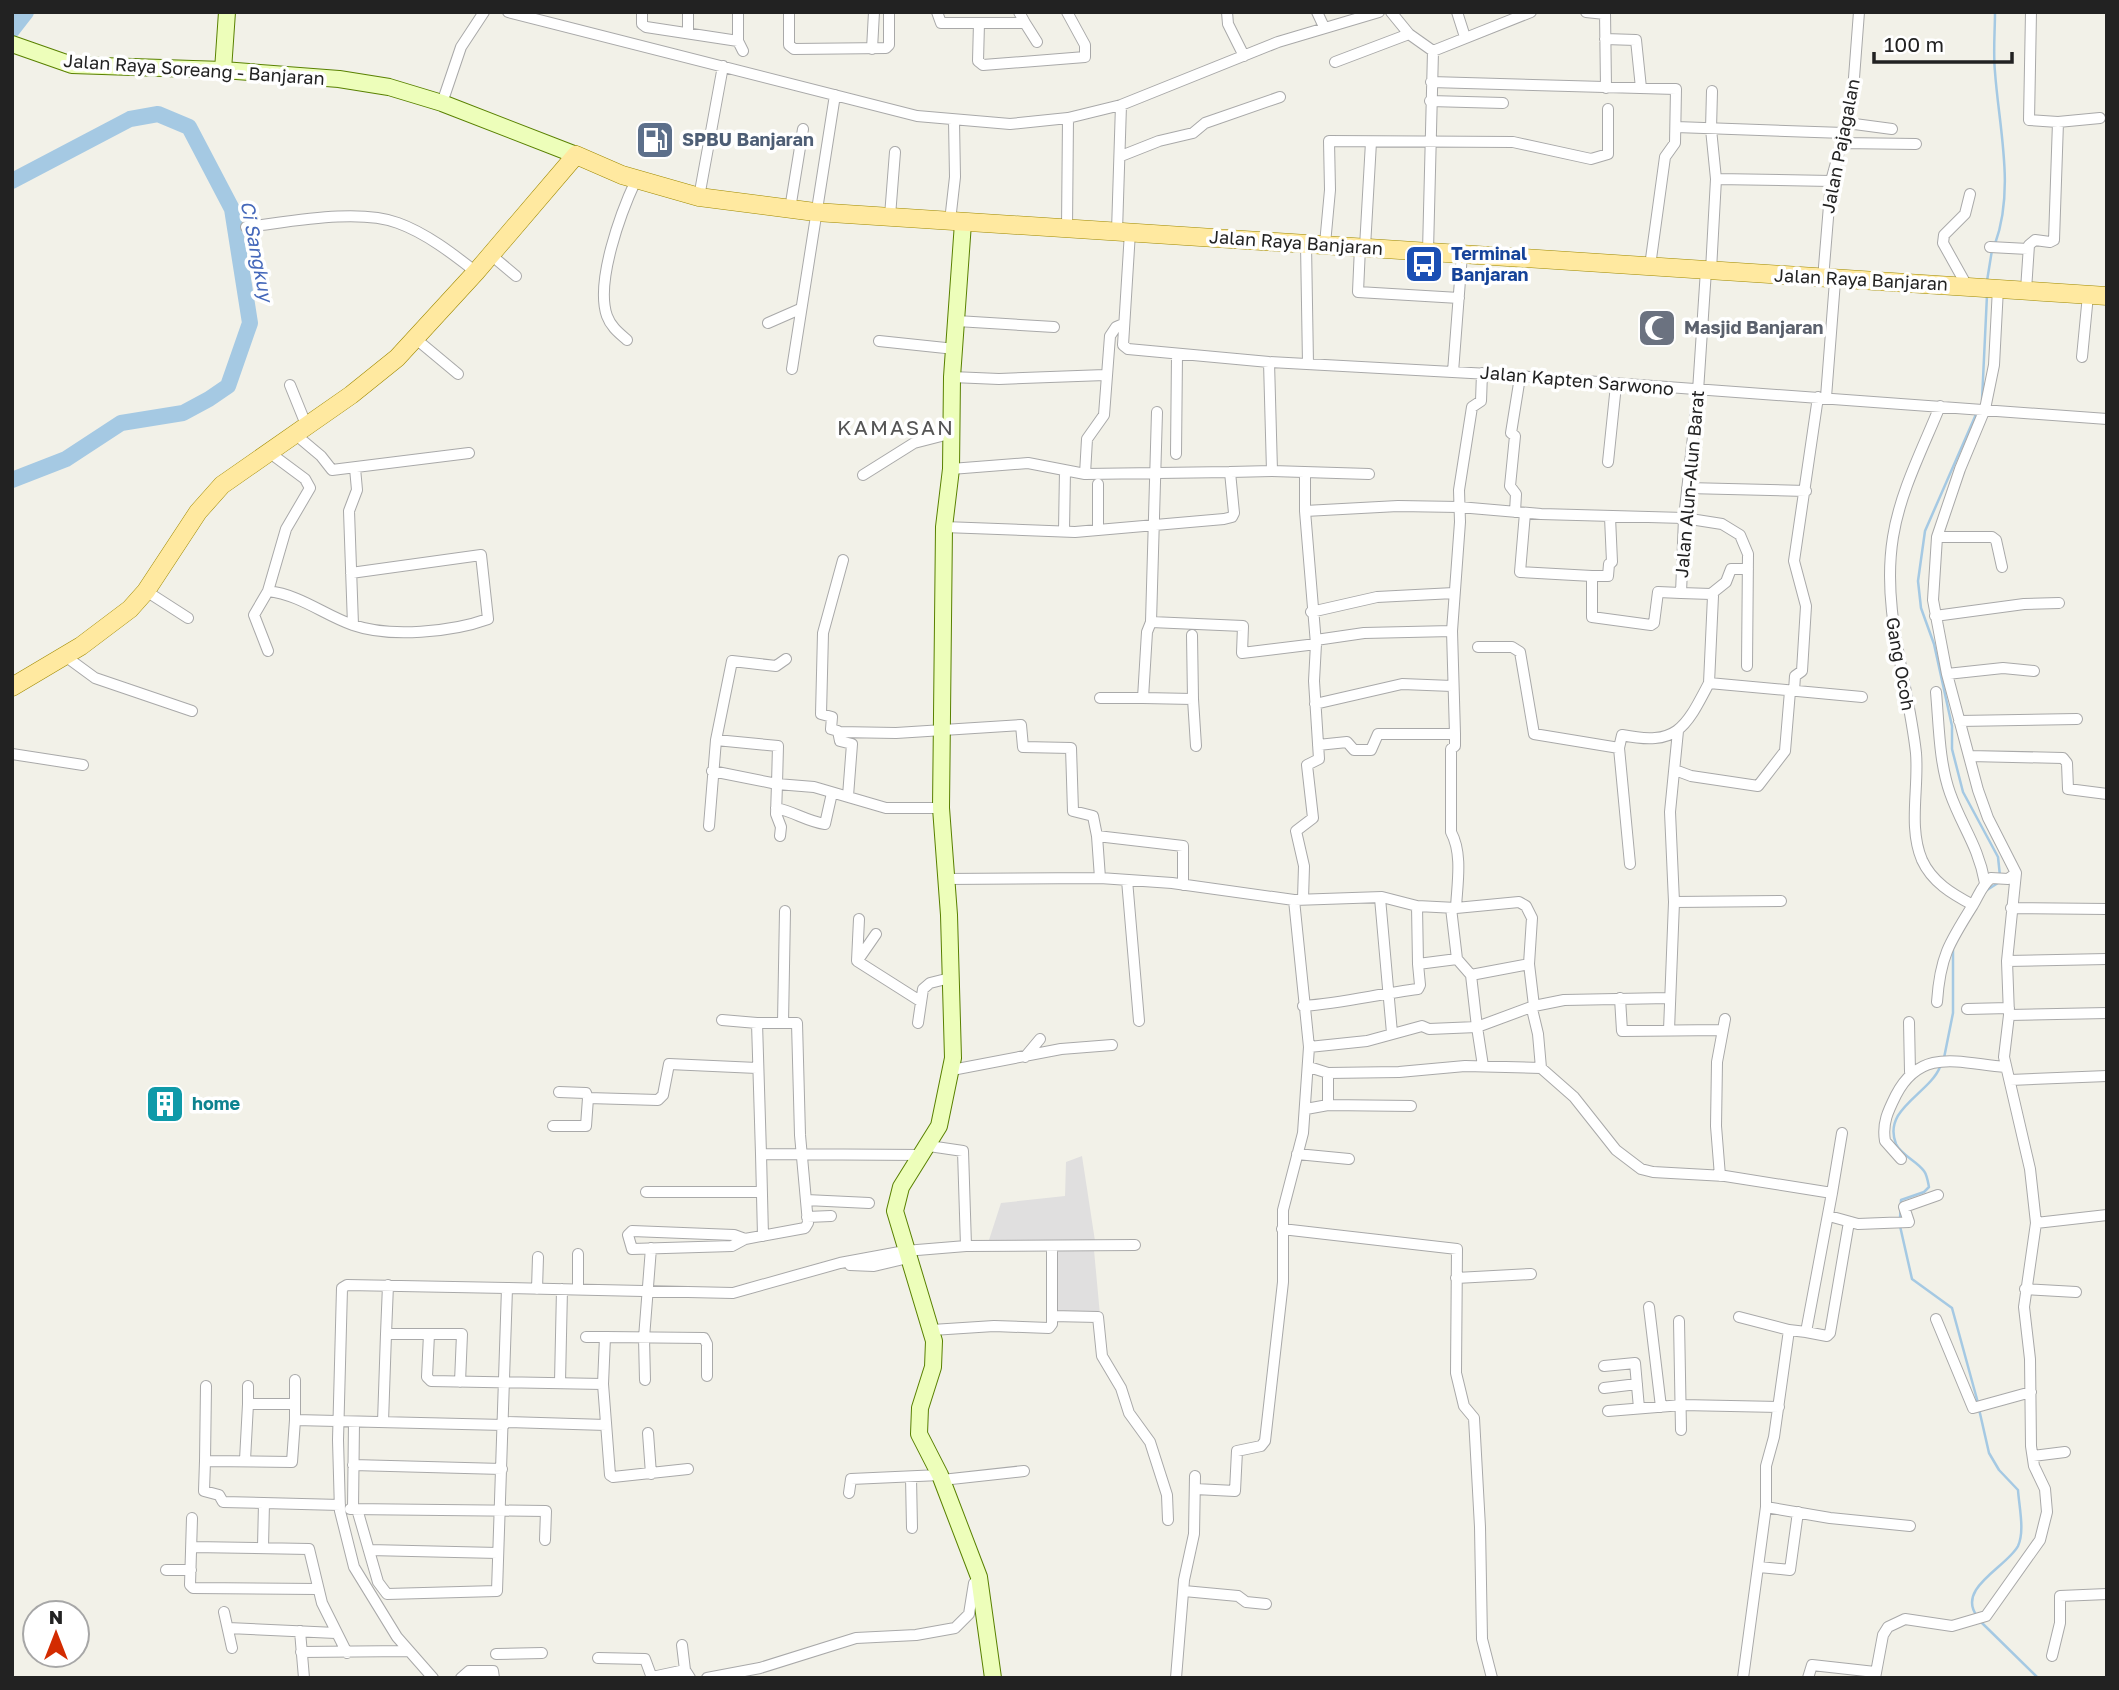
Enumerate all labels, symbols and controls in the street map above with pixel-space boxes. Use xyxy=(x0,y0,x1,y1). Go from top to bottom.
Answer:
scale bar xyxy=(1874,21,2012,65)
text: 100 m xyxy=(1884,31,1944,57)
street label: Jalan Raya Soreang - Banjaran xyxy=(63,49,325,89)
street label: Jalan Pajagalan xyxy=(1816,77,1864,215)
fuel station icon: SPBU Banjaran xyxy=(634,119,676,161)
place label: SPBU Banjaran xyxy=(682,128,814,150)
water label: Ci Sangkuy xyxy=(236,199,279,305)
street label: Jalan Raya Banjaran xyxy=(1208,225,1384,259)
place label: Terminal Banjaran xyxy=(1451,242,1529,285)
bus stop icon: Terminal Banjaran xyxy=(1403,243,1445,285)
street label: Jalan Raya Banjaran xyxy=(1774,263,1949,295)
mosque icon: Masjid Banjaran xyxy=(1636,307,1678,349)
place label: Masjid Banjaran xyxy=(1684,316,1824,338)
street label: Jalan Kapten Sarwono xyxy=(1479,361,1675,399)
street label: Jalan Alun-Alun Barat xyxy=(1670,389,1708,579)
district label: KAMASAN xyxy=(837,414,955,440)
street label: Gang Ocoh xyxy=(1882,615,1920,712)
building icon: home xyxy=(144,1083,186,1125)
place label: home xyxy=(192,1092,240,1114)
north arrow xyxy=(21,1599,91,1669)
text: N xyxy=(49,1605,63,1628)

